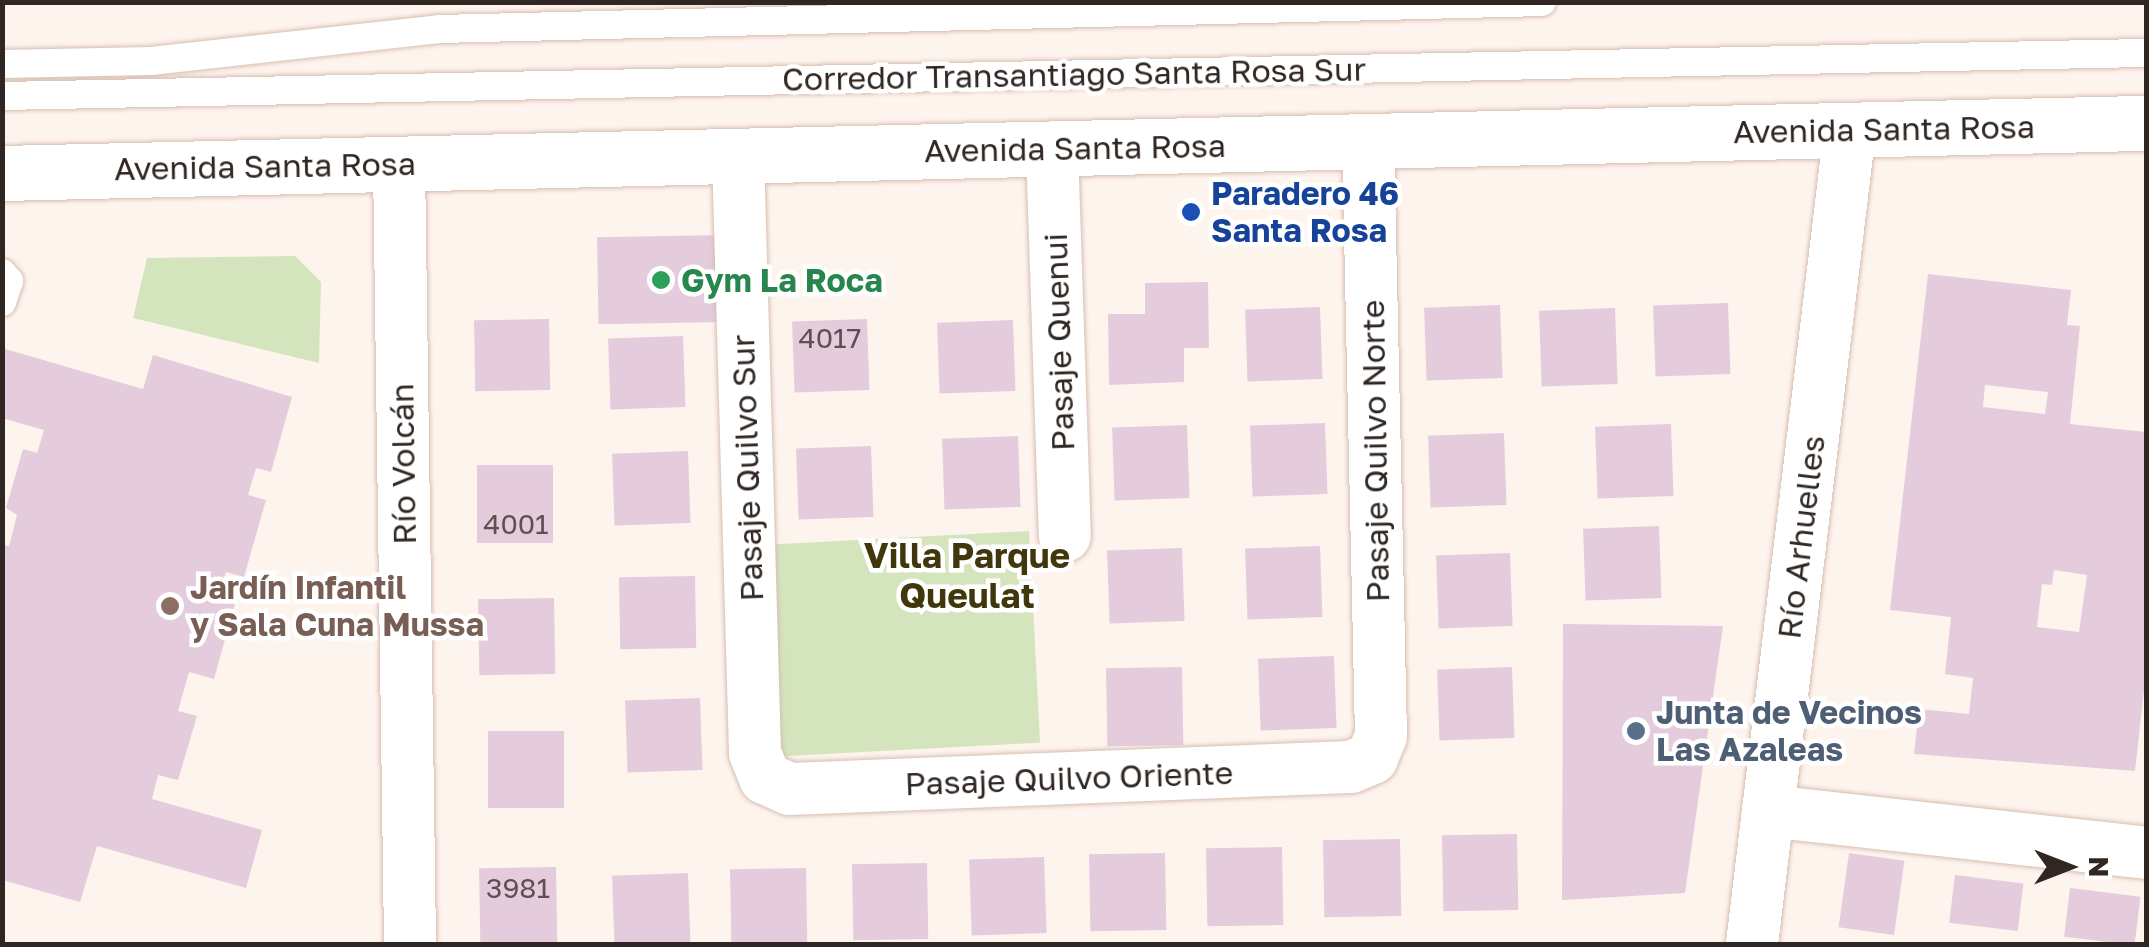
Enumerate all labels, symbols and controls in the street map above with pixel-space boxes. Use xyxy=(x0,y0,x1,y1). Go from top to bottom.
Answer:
street label: Corredor Transantiago Santa Rosa Sur xyxy=(782,50,1366,98)
street label: Avenida Santa Rosa xyxy=(1733,107,2035,151)
street label: Avenida Santa Rosa xyxy=(924,126,1226,170)
street label: Avenida Santa Rosa xyxy=(114,144,416,188)
place label: Paradero 46 Santa Rosa xyxy=(1211,175,1399,250)
marker: Paradero 46 Santa Rosa xyxy=(1180,201,1202,223)
street label: Pasaje Quenui xyxy=(1036,232,1082,452)
place label: Gym La Roca xyxy=(681,261,883,299)
marker: Gym La Roca xyxy=(650,269,672,291)
street label: Pasaje Quilvo Norte xyxy=(1353,299,1397,603)
house number: 4017 xyxy=(799,321,861,355)
street label: Pasaje Quilvo Sur xyxy=(723,334,771,602)
street label: Río Volcán xyxy=(382,383,424,545)
street label: Río Arhuelles xyxy=(1769,433,1833,641)
house number: 4001 xyxy=(483,507,549,541)
district label: Villa Parque Queulat xyxy=(864,534,1070,616)
place label: Jardín Infantil y Sala Cuna Mussa xyxy=(190,569,484,644)
marker: Jardín Infantil y Sala Cuna Mussa xyxy=(159,595,181,617)
place label: Junta de Vecinos Las Azaleas xyxy=(1656,694,1922,769)
marker: Junta de Vecinos Las Azaleas xyxy=(1625,720,1647,742)
street label: Pasaje Quilvo Oriente xyxy=(904,753,1234,803)
north arrow xyxy=(2019,817,2119,917)
text: N xyxy=(2083,856,2116,878)
house number: 3981 xyxy=(486,871,550,905)

